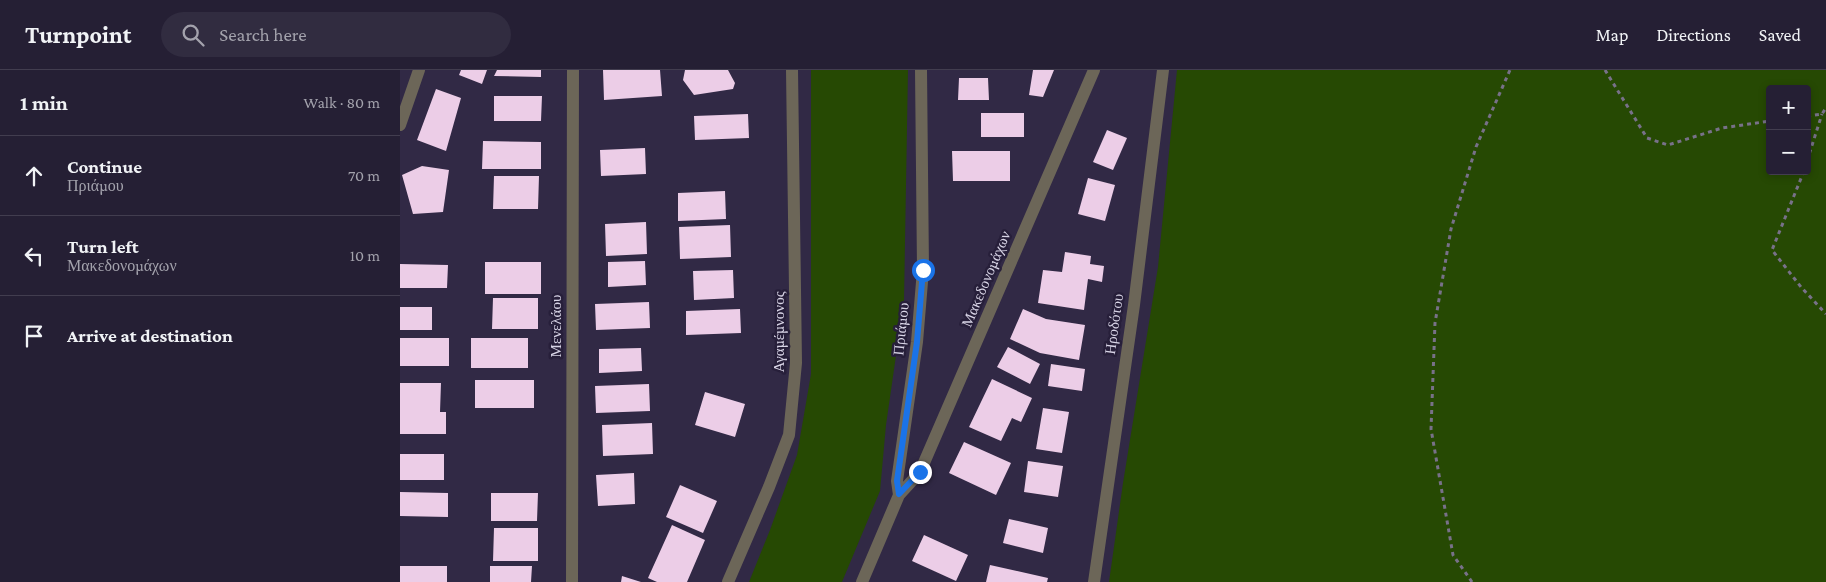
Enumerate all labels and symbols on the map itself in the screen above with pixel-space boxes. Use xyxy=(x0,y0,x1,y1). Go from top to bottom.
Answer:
street label: Μακεδονομάχων xyxy=(959,228,1014,330)
route start xyxy=(912,259,935,282)
street label: Αγαμέμνονος xyxy=(771,291,788,373)
street label: Ηροδότου xyxy=(1102,293,1126,355)
street label: Μενελάου xyxy=(548,295,564,357)
street label: Πριάμου xyxy=(890,302,913,356)
route end xyxy=(909,461,932,484)

